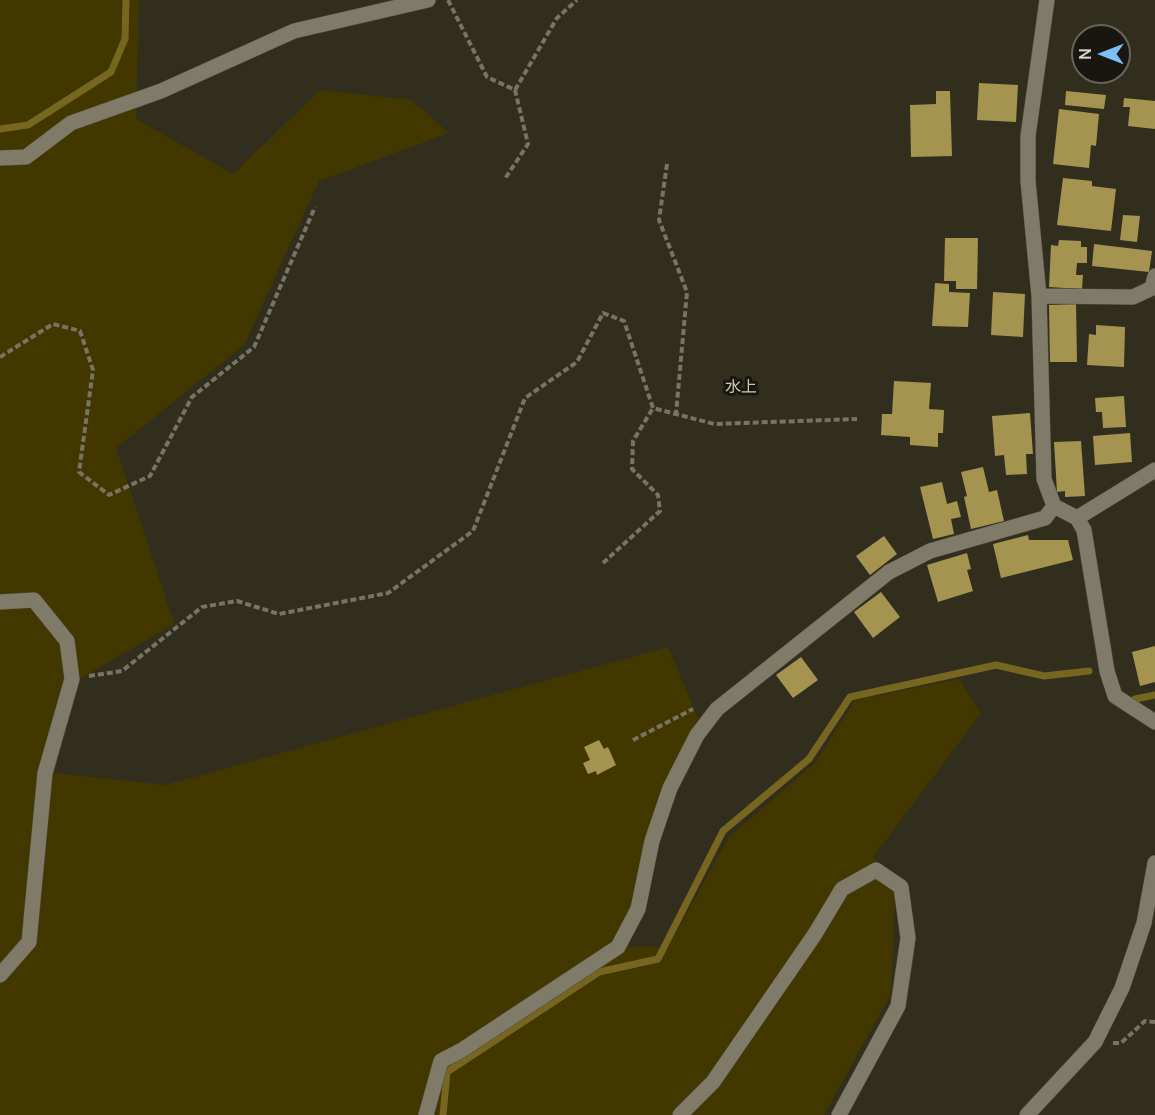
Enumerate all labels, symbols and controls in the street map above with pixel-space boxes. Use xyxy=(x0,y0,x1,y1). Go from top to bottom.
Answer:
north arrow xyxy=(1071,24,1131,84)
text: N xyxy=(1074,48,1096,60)
district label: 水上 xyxy=(725,378,757,398)

